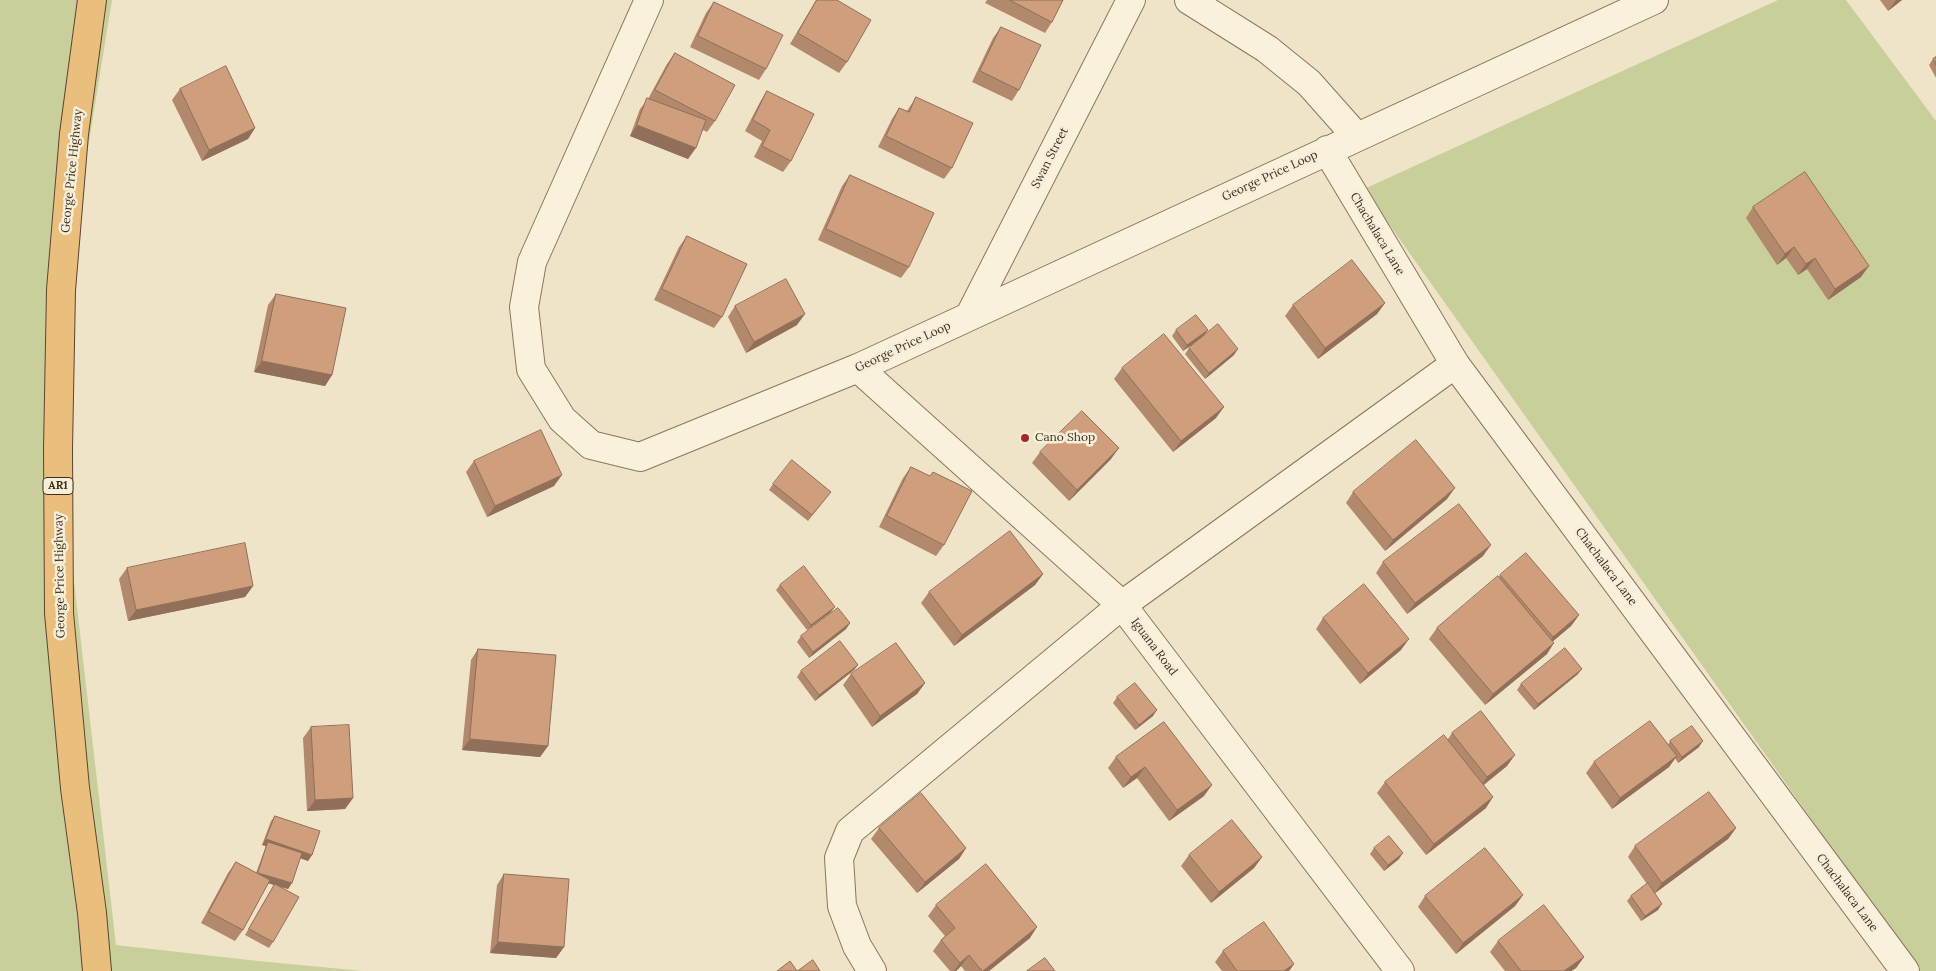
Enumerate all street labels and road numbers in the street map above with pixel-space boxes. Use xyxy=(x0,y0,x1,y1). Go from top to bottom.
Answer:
street label: George Price Highway xyxy=(58,108,86,234)
street label: Swan Street xyxy=(1028,125,1072,191)
street label: George Price Loop xyxy=(1220,148,1320,204)
street label: Chachalaca Lane xyxy=(1347,190,1407,278)
street label: George Price Loop xyxy=(853,319,953,375)
road number: AR1 xyxy=(43,478,73,494)
street label: George Price Highway xyxy=(52,514,68,638)
street label: Chachalaca Lane xyxy=(1572,525,1640,609)
street label: Iguana Road xyxy=(1128,615,1180,679)
street label: Chachalaca Lane xyxy=(1813,851,1881,935)

